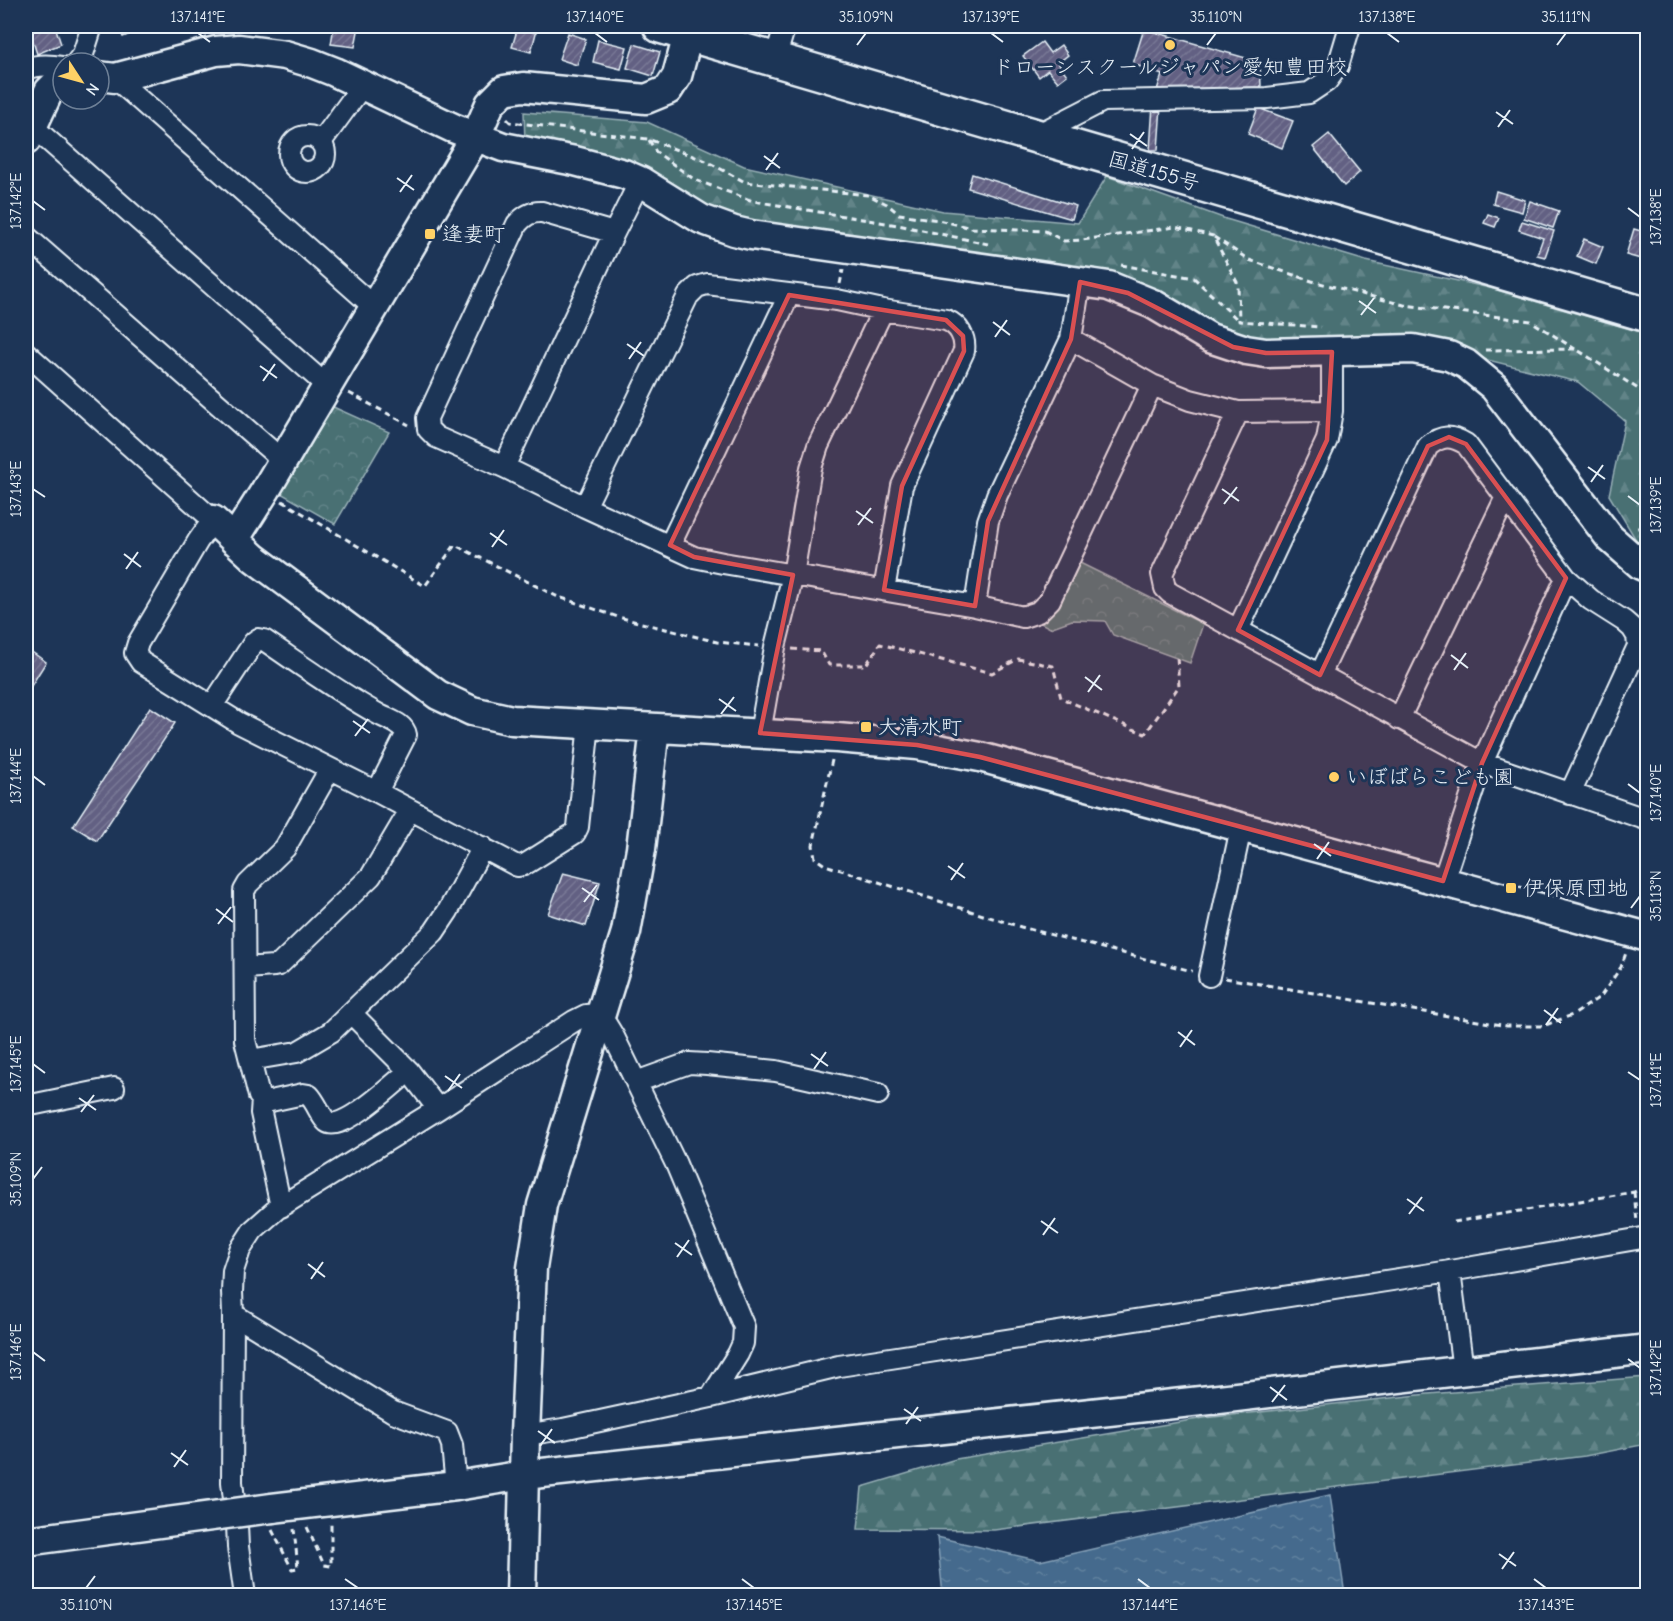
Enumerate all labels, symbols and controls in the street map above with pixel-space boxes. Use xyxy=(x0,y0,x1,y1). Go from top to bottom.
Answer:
text: 137.141°E xyxy=(171,8,225,26)
text: 137.140°E xyxy=(566,8,624,26)
text: 35.109°N xyxy=(839,8,893,26)
text: 137.139°E xyxy=(962,8,1020,26)
text: 35.110°N xyxy=(1190,8,1242,26)
text: 137.138°E xyxy=(1359,8,1415,26)
text: 35.111°N xyxy=(1541,8,1591,26)
marker: ドローンスクールジャパン愛知豊田校 xyxy=(1163,38,1177,52)
north arrow xyxy=(51,51,111,111)
place label: ドローンスクールジャパン愛知豊田校 xyxy=(993,55,1347,79)
text: N xyxy=(82,80,103,99)
street label: 国道155号 xyxy=(1105,146,1203,196)
text: 137.142°E xyxy=(7,173,25,229)
text: 137.138°E xyxy=(1647,189,1665,245)
place label: 逢妻町 xyxy=(442,222,505,246)
marker: 逢妻町 xyxy=(423,227,437,241)
text: 137.143°E xyxy=(7,461,25,517)
text: 137.139°E xyxy=(1647,476,1665,534)
place label: 大清水町 xyxy=(878,715,962,739)
marker: 大清水町 xyxy=(859,720,873,734)
text: 137.144°E xyxy=(7,748,25,804)
text: 137.140°E xyxy=(1647,764,1665,822)
place label: いぼばらこども園 xyxy=(1346,765,1514,789)
marker: いぼばらこども園 xyxy=(1327,770,1341,784)
text: 35.113°N xyxy=(1647,870,1665,922)
place label: 伊保原団地 xyxy=(1523,876,1628,900)
marker: 伊保原団地 xyxy=(1504,881,1518,895)
text: 137.145°E xyxy=(7,1036,25,1092)
text: 137.141°E xyxy=(1647,1053,1665,1107)
text: 35.109°N xyxy=(7,1152,25,1206)
text: 137.146°E xyxy=(7,1324,25,1380)
text: 137.142°E xyxy=(1647,1340,1665,1396)
text: 35.110°N xyxy=(60,1596,112,1614)
text: 137.146°E xyxy=(330,1596,386,1614)
text: 137.145°E xyxy=(726,1596,782,1614)
text: 137.144°E xyxy=(1122,1596,1178,1614)
text: 137.143°E xyxy=(1518,1596,1574,1614)

